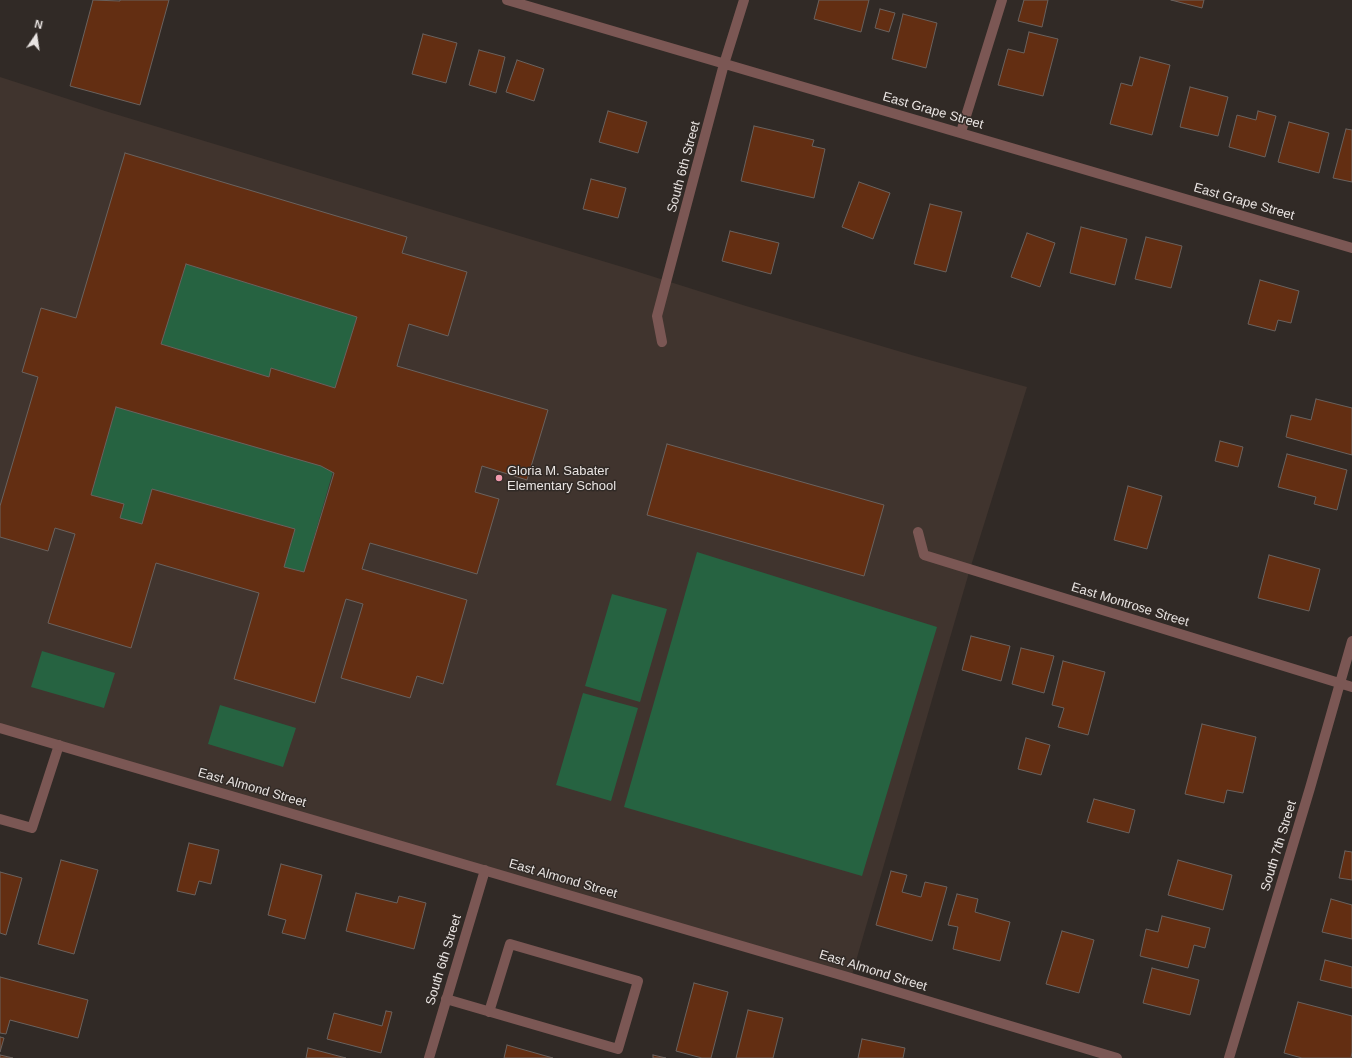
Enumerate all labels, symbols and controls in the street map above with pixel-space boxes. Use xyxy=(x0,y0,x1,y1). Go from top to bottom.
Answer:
north arrow xyxy=(16,16,56,56)
text: N xyxy=(33,18,44,31)
street label: East Grape Street xyxy=(881,89,985,133)
street label: South 6th Street xyxy=(664,120,704,214)
street label: East Grape Street xyxy=(1192,180,1296,224)
place label: Gloria M. Sabater Elementary School xyxy=(507,463,616,494)
marker: Gloria M. Sabater Elementary School xyxy=(494,473,504,483)
street label: East Montrose Street xyxy=(1069,580,1191,630)
street label: East Almond Street xyxy=(196,765,308,811)
street label: South 7th Street xyxy=(1258,799,1300,893)
street label: East Almond Street xyxy=(507,856,619,902)
street label: South 6th Street xyxy=(423,913,465,1007)
street label: East Almond Street xyxy=(817,947,929,995)

